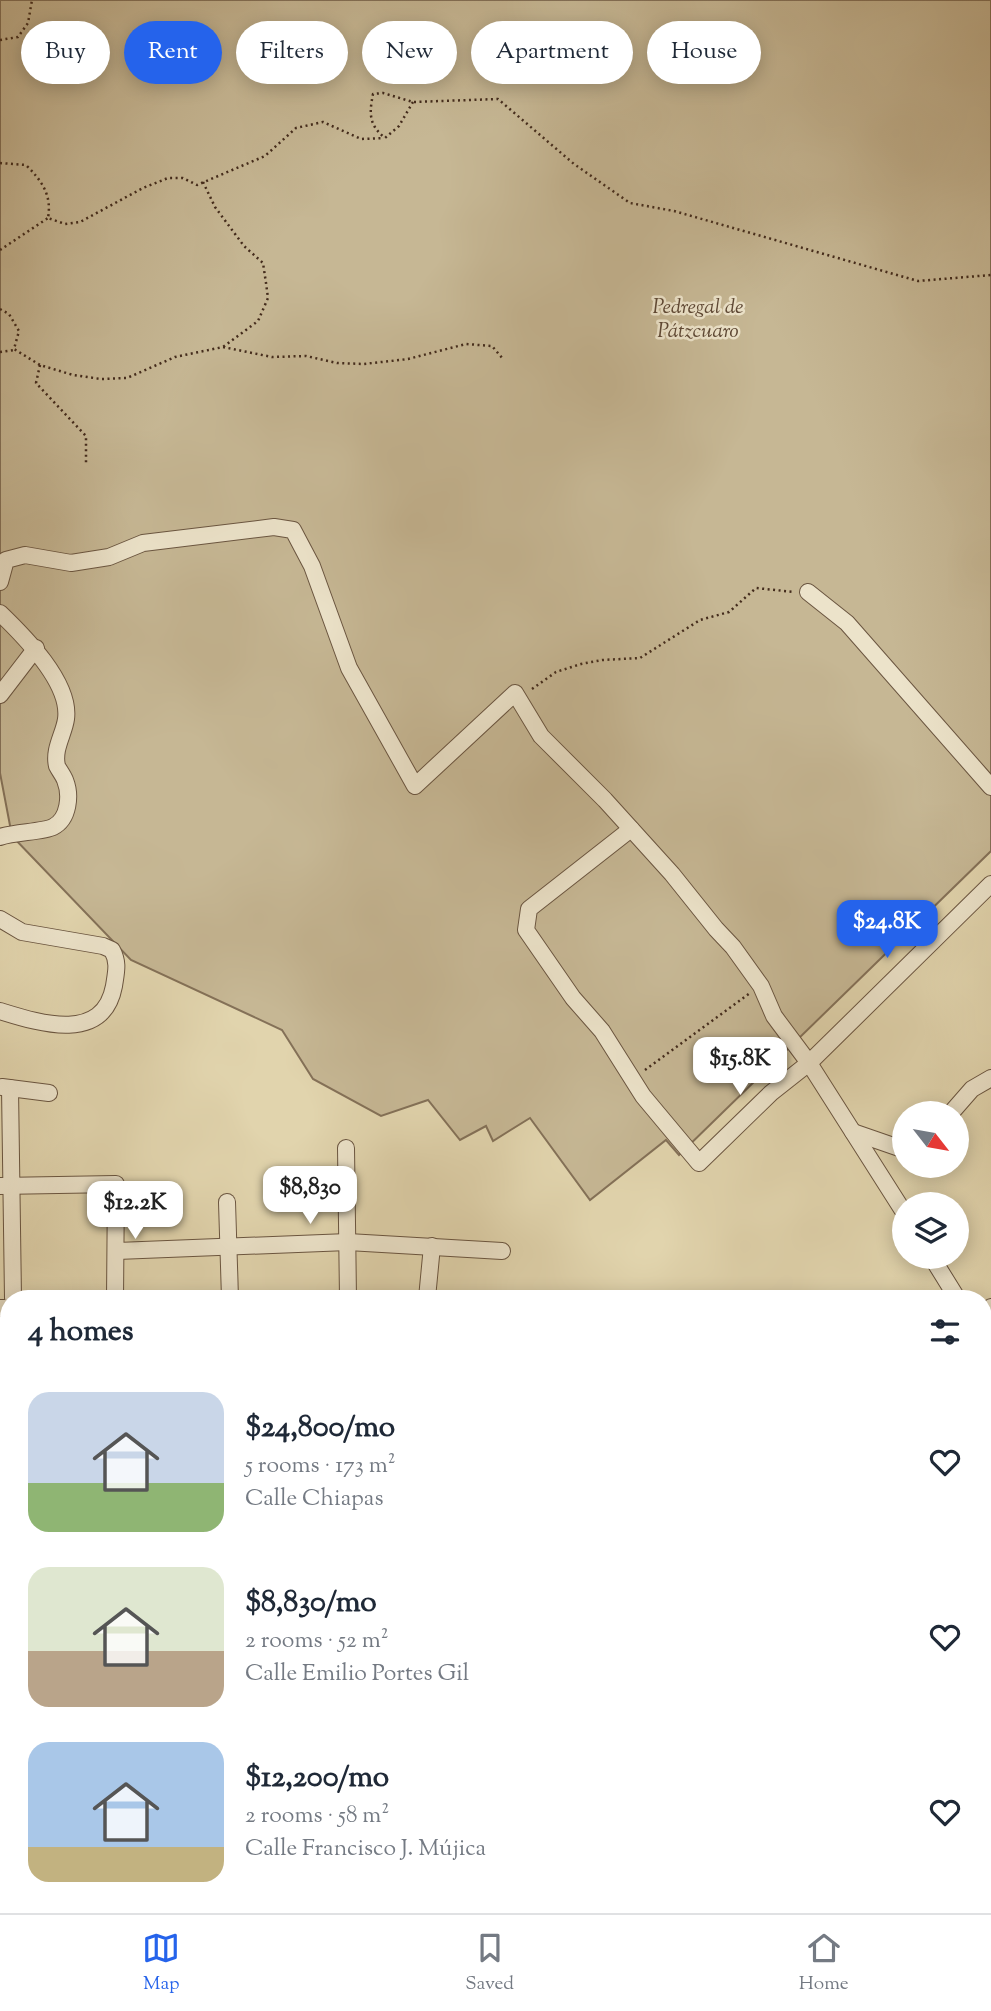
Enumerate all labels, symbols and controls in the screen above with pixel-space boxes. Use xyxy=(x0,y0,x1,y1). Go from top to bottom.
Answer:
chip: Buy xyxy=(21,21,110,84)
chip: Rent xyxy=(124,21,222,84)
chip: Filters xyxy=(236,21,348,84)
chip: New xyxy=(362,21,457,84)
chip: Apartment xyxy=(471,21,633,84)
chip: House xyxy=(647,21,761,84)
park label: Pedregal de Pátzcuaro xyxy=(652,293,744,347)
pin: $24.8K xyxy=(830,900,944,960)
text: $24.8K xyxy=(853,906,921,939)
pin: $15.8K xyxy=(683,1038,797,1097)
text: $15.8K xyxy=(709,1043,771,1076)
north arrow xyxy=(892,1101,970,1178)
map controls xyxy=(892,1101,969,1269)
pin: $8,830 xyxy=(253,1166,367,1226)
text: $8,830 xyxy=(279,1172,341,1205)
pin: $12.2K xyxy=(78,1182,192,1241)
text: $12.2K xyxy=(103,1187,167,1220)
button: layers xyxy=(892,1192,969,1269)
text: 4 homes xyxy=(28,1311,134,1354)
icon: filters xyxy=(926,1313,964,1351)
text: $24,800/mo xyxy=(245,1407,395,1450)
icon: home xyxy=(84,1420,168,1504)
icon: heart xyxy=(926,1443,964,1481)
text: 5 rooms · 173 m² xyxy=(245,1450,396,1483)
text: Calle Chiapas xyxy=(245,1483,383,1516)
text: $8,830/mo xyxy=(245,1582,377,1625)
icon: home xyxy=(84,1595,168,1679)
icon: heart xyxy=(926,1618,964,1656)
text: 2 rooms · 52 m² xyxy=(245,1625,388,1658)
text: Calle Emilio Portes Gil xyxy=(245,1658,469,1691)
text: $12,200/mo xyxy=(245,1757,389,1800)
icon: home xyxy=(84,1770,168,1854)
icon: heart xyxy=(926,1793,964,1831)
text: 2 rooms · 58 m² xyxy=(245,1800,389,1833)
text: Calle Francisco J. Mújica xyxy=(245,1833,486,1866)
tab: Map xyxy=(142,1929,180,1998)
tab: Saved xyxy=(465,1929,514,1998)
tab: Home xyxy=(799,1929,849,1998)

